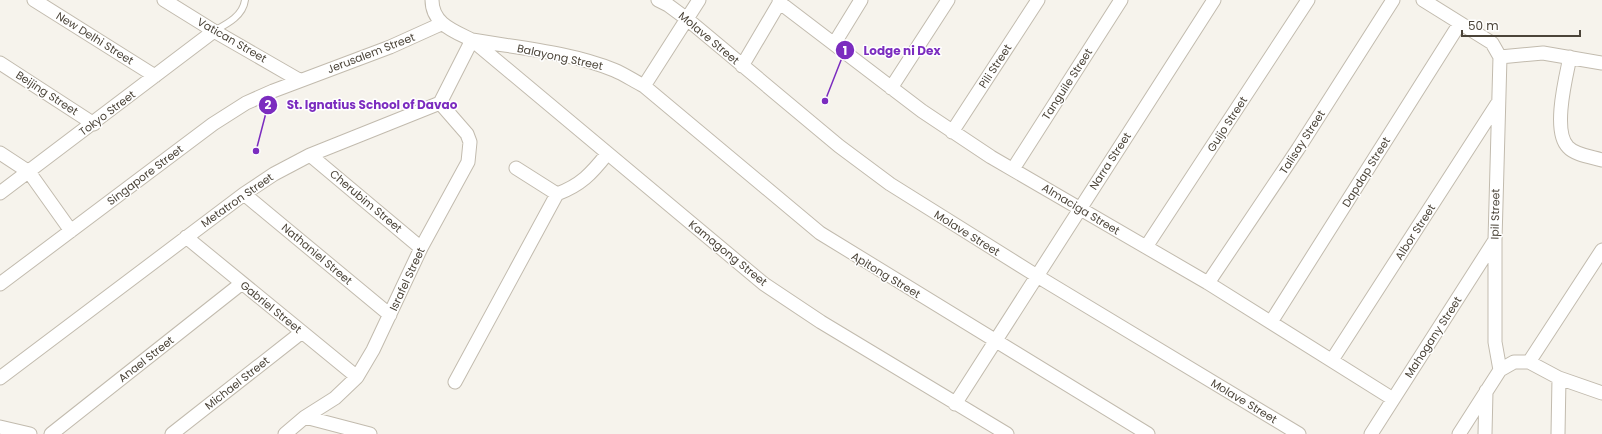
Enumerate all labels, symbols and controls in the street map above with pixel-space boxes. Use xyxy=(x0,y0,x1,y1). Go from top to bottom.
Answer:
street label: New Delhi Street xyxy=(53,8,137,68)
street label: Molave Street xyxy=(675,8,743,68)
scale bar xyxy=(1462,12,1580,38)
street label: Vatican Street xyxy=(194,14,270,66)
text: 50 m xyxy=(1468,17,1499,34)
street label: Jerusalem Street xyxy=(325,29,417,77)
callout: Lodge ni Dex xyxy=(835,38,948,62)
street label: Balayong Street xyxy=(516,40,604,74)
street label: Pili Street xyxy=(975,41,1015,91)
text: 1 xyxy=(843,42,847,59)
text: Lodge ni Dex xyxy=(864,42,941,59)
street label: Tanguile Street xyxy=(1038,45,1096,123)
street label: Beijing Street xyxy=(13,67,81,119)
street label: Tokyo Street xyxy=(75,86,139,140)
callout: St. Ignatius School of Davao xyxy=(258,93,465,117)
street label: Guijo Street xyxy=(1203,93,1251,155)
text: 2 xyxy=(265,96,272,113)
text: St. Ignatius School of Davao xyxy=(287,96,458,113)
street label: Talisay Street xyxy=(1275,107,1329,177)
street label: Narra Street xyxy=(1085,129,1135,193)
street label: Dapdap Street xyxy=(1338,134,1394,210)
street label: Singapore Street xyxy=(104,141,186,209)
street label: Cherubim Street xyxy=(326,166,406,236)
street label: Metatron Street xyxy=(198,169,276,231)
street label: Almaciga Street xyxy=(1039,179,1123,239)
street label: Ipil Street xyxy=(1487,189,1503,239)
street label: Albor Street xyxy=(1391,201,1439,263)
street label: Molave Street xyxy=(931,206,1003,260)
street label: Kamagong Street xyxy=(685,216,771,290)
street label: Nathaniel Street xyxy=(278,220,356,288)
street label: Israfel Street xyxy=(385,245,429,313)
street label: Apitong Street xyxy=(848,248,924,302)
street label: Gabriel Street xyxy=(237,277,305,337)
street label: Mahogany Street xyxy=(1401,293,1465,381)
street label: Anael Street xyxy=(115,332,177,386)
street label: Michael Street xyxy=(201,353,273,413)
street label: Molave Street xyxy=(1208,375,1280,427)

